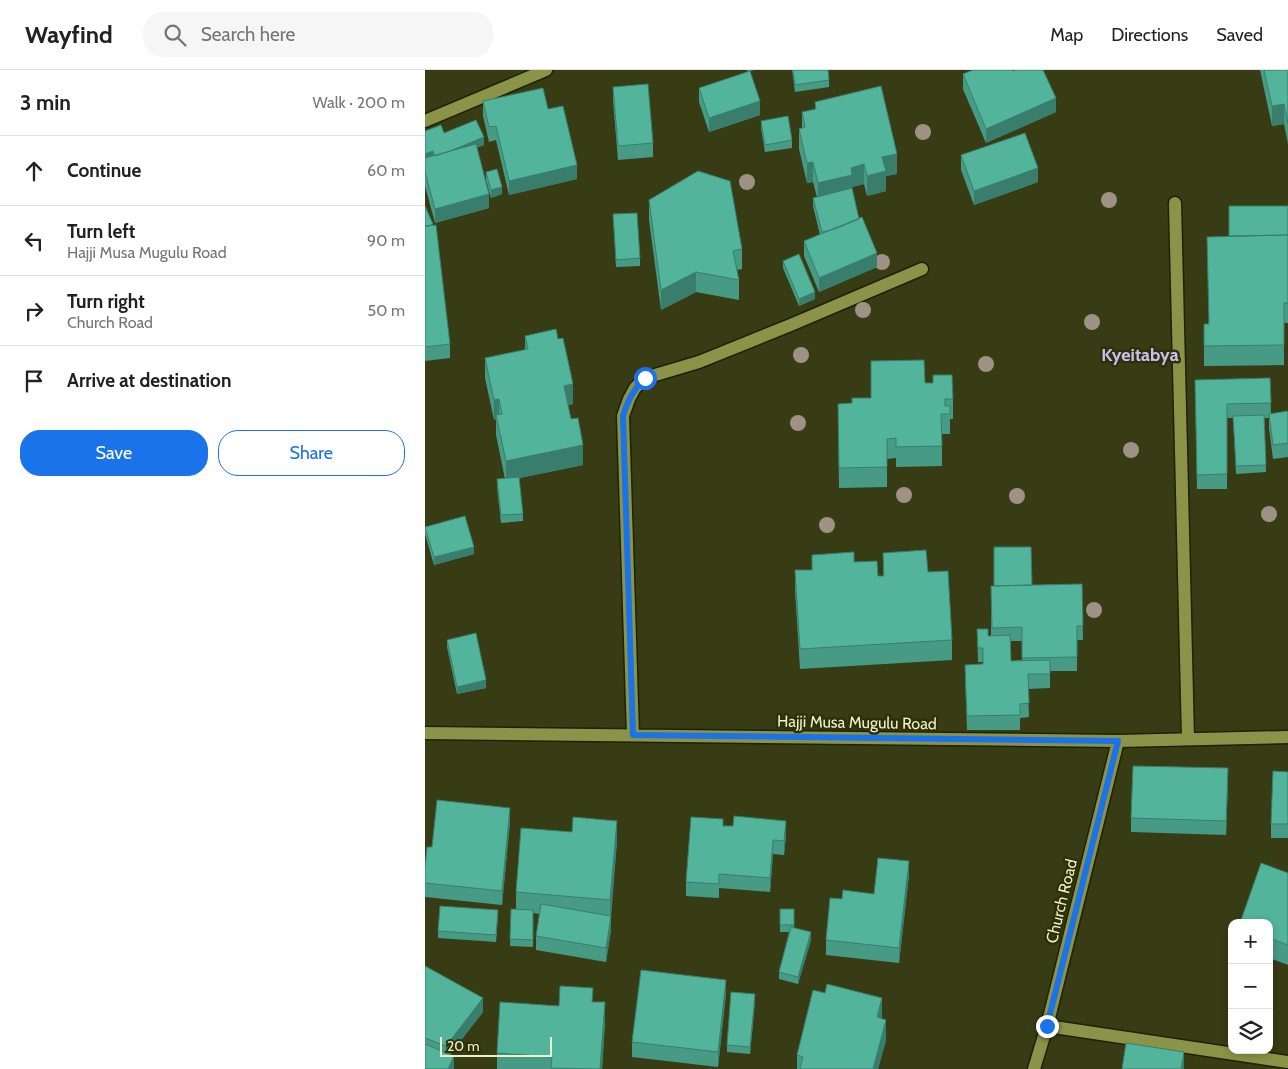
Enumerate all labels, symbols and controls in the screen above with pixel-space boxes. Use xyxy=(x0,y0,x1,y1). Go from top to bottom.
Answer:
search box xyxy=(143,12,493,57)
text: Wayfind xyxy=(25,20,113,49)
icon: search xyxy=(161,21,189,49)
text: Search here xyxy=(201,23,295,46)
text: Map xyxy=(1050,24,1083,46)
text: Directions xyxy=(1111,24,1188,46)
text: Saved xyxy=(1216,24,1263,46)
text: 3 min xyxy=(20,90,71,115)
text: Walk · 200 m xyxy=(313,93,405,112)
icon: ahead xyxy=(20,157,48,185)
text: Continue xyxy=(67,159,141,182)
text: 60 m xyxy=(367,161,405,180)
text: Turn left xyxy=(67,220,135,243)
icon: left xyxy=(20,227,48,255)
text: 90 m xyxy=(367,231,405,250)
text: Hajji Musa Mugulu Road xyxy=(67,243,227,262)
text: Turn right xyxy=(67,290,145,313)
icon: right xyxy=(20,297,48,325)
text: 50 m xyxy=(368,301,405,320)
text: Church Road xyxy=(67,313,153,332)
district label: Kyeitabya xyxy=(1101,344,1179,366)
icon: arrive xyxy=(20,367,48,395)
route start xyxy=(634,367,657,390)
text: Arrive at destination xyxy=(67,369,231,392)
button: Save xyxy=(20,430,208,476)
button: Share xyxy=(218,430,405,476)
street label: Hajji Musa Mugulu Road xyxy=(777,712,937,733)
street label: Church Road xyxy=(1042,857,1081,945)
map controls xyxy=(1228,919,1273,1054)
button: + xyxy=(1228,919,1273,964)
button: − xyxy=(1228,964,1273,1009)
button: layers xyxy=(1228,1009,1273,1054)
route end xyxy=(1036,1015,1059,1038)
scale bar xyxy=(440,1034,553,1057)
text: 20 m xyxy=(447,1037,480,1055)

